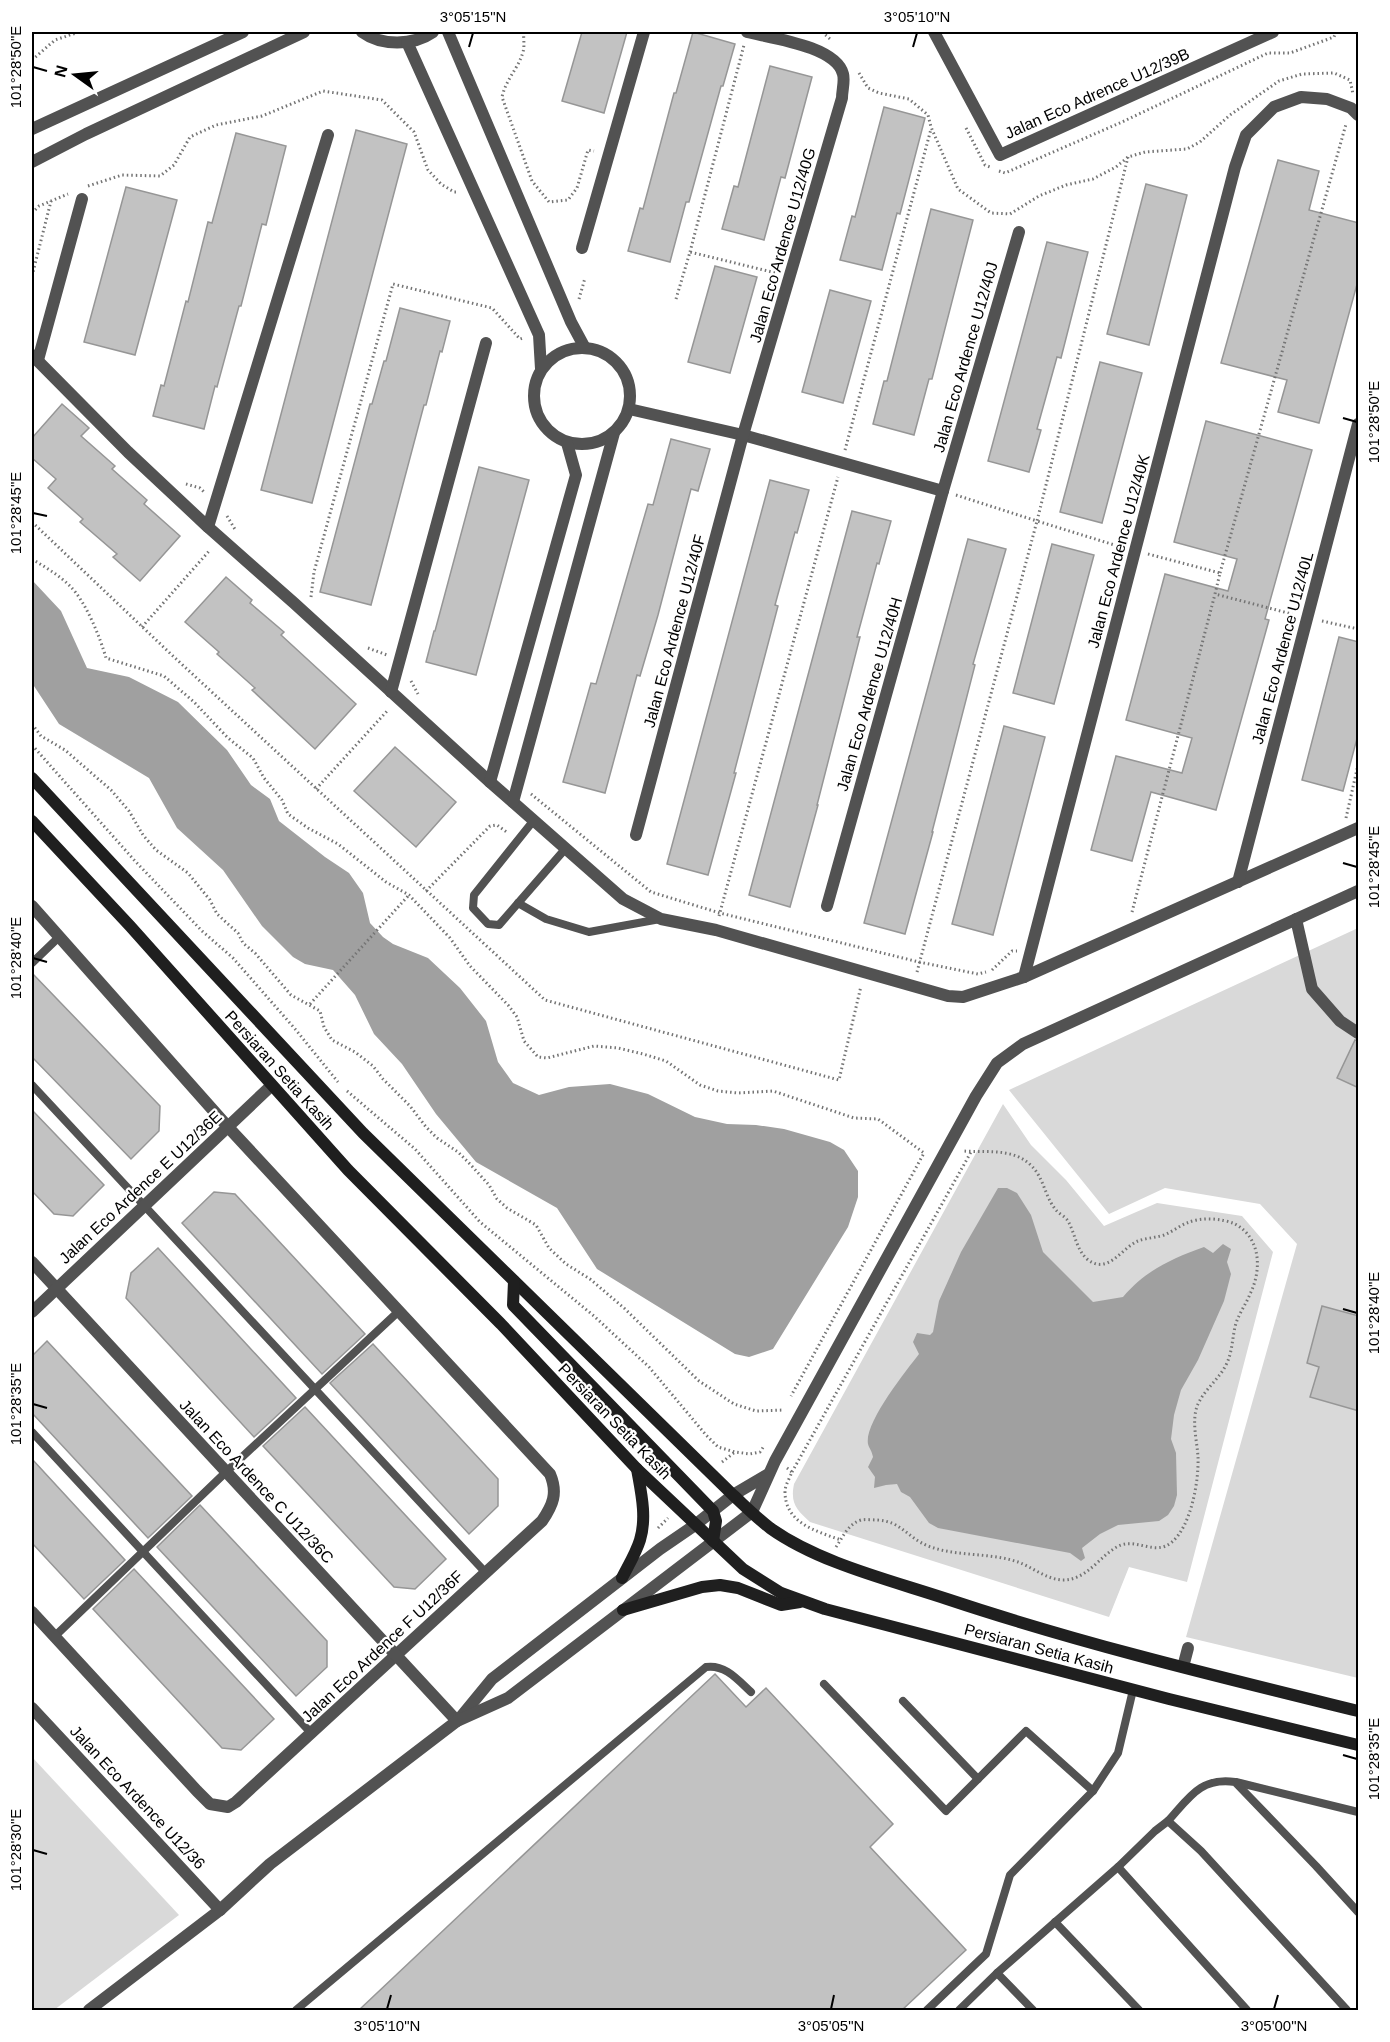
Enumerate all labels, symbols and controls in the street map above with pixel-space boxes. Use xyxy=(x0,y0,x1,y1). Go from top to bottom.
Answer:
text: 3°05'15"N xyxy=(440,8,506,25)
text: 3°05'10"N xyxy=(884,8,950,25)
text: 101°28'50"E xyxy=(7,26,24,108)
north arrow xyxy=(45,45,105,105)
street label: Jalan Eco Adrence U12/39B xyxy=(1002,45,1192,142)
text: N xyxy=(51,63,71,79)
street label: Jalan Eco Ardence U12/40G xyxy=(746,146,818,345)
street label: Jalan Eco Ardence U12/40J xyxy=(930,260,1001,454)
text: 101°28'50"E xyxy=(1365,381,1382,463)
street label: Jalan Eco Ardence U12/40K xyxy=(1084,452,1153,650)
text: 101°28'45"E xyxy=(7,472,24,554)
street label: Jalan Eco Ardence U12/40F xyxy=(640,532,709,730)
street label: Jalan Eco Ardence U12/40L xyxy=(1249,550,1316,746)
street label: Jalan Eco Ardence U12/40H xyxy=(834,595,905,793)
text: 101°28'45"E xyxy=(1365,826,1382,908)
text: 101°28'40"E xyxy=(7,917,24,999)
street label: Persiaran Setia Kasih xyxy=(222,1007,337,1133)
street label: Jalan Eco Ardence E U12/36E xyxy=(56,1108,225,1267)
text: 101°28'40"E xyxy=(1365,1272,1382,1354)
street label: Persiaran Setia Kasih xyxy=(555,1360,674,1483)
text: 101°28'35"E xyxy=(7,1363,24,1445)
street label: Jalan Eco Ardence C U12/36C xyxy=(176,1396,337,1566)
street label: Jalan Eco Ardence F U12/36F xyxy=(298,1567,466,1725)
street label: Persiaran Setia Kasih xyxy=(962,1620,1115,1677)
text: 101°28'35"E xyxy=(1365,1718,1382,1800)
street label: Jalan Eco Ardence U12/36 xyxy=(67,1722,209,1872)
text: 101°28'30"E xyxy=(7,1809,24,1891)
text: 3°05'10"N xyxy=(354,2017,420,2034)
text: 3°05'05"N xyxy=(798,2017,864,2034)
text: 3°05'00"N xyxy=(1241,2017,1307,2034)

